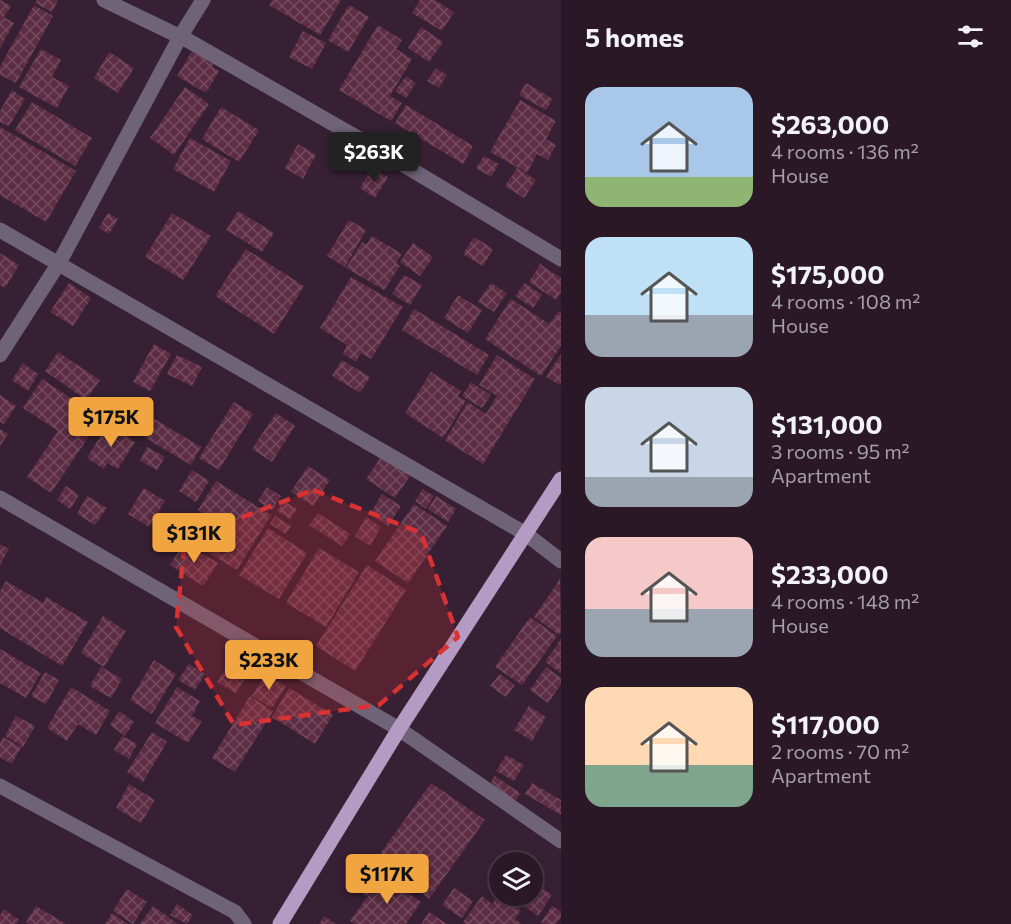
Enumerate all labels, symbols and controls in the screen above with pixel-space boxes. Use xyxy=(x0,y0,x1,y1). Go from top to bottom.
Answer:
icon: filters xyxy=(954,20,987,53)
text: 5 homes xyxy=(585,21,684,52)
text: $263,000 xyxy=(771,108,889,139)
icon: home xyxy=(633,111,705,183)
pin: $263K xyxy=(332,132,416,183)
text: $263K xyxy=(344,139,404,163)
text: 4 rooms · 136 m² xyxy=(771,139,919,163)
text: House xyxy=(771,163,829,187)
text: $175,000 xyxy=(771,258,885,289)
icon: home xyxy=(633,261,705,333)
text: 4 rooms · 108 m² xyxy=(771,289,920,313)
text: House xyxy=(771,313,829,337)
pin: $175K xyxy=(69,397,153,448)
text: $175K xyxy=(82,404,140,428)
text: $131,000 xyxy=(771,408,883,439)
icon: home xyxy=(633,411,705,483)
text: 3 rooms · 95 m² xyxy=(771,439,910,463)
text: Apartment xyxy=(771,463,871,487)
pin: $131K xyxy=(152,513,236,564)
text: $131K xyxy=(166,520,222,544)
text: $233,000 xyxy=(771,558,888,589)
icon: home xyxy=(633,561,705,633)
text: 4 rooms · 148 m² xyxy=(771,589,919,613)
text: House xyxy=(771,613,829,637)
pin: $233K xyxy=(227,640,311,691)
text: $233K xyxy=(239,647,299,671)
text: $117,000 xyxy=(771,708,880,739)
icon: home xyxy=(633,711,705,783)
text: 2 rooms · 70 m² xyxy=(771,739,909,763)
text: Apartment xyxy=(771,763,871,787)
map controls xyxy=(489,852,543,906)
button: layers xyxy=(489,852,543,906)
pin: $117K xyxy=(345,854,429,905)
text: $117K xyxy=(360,861,414,885)

